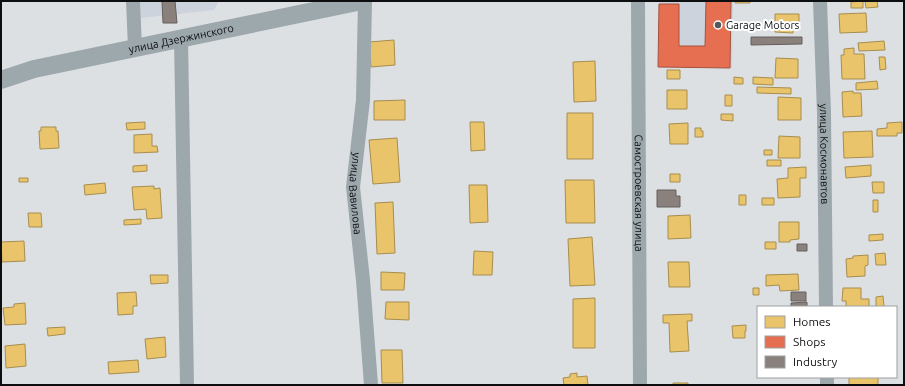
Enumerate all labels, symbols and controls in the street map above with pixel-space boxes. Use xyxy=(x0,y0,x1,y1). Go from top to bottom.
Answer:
place label: Garage Motors xyxy=(726,19,800,31)
marker: Garage Motors xyxy=(713,20,723,30)
street label: улица Дзержинского xyxy=(127,22,235,55)
street label: улица Космонавтов xyxy=(818,103,831,204)
street label: Самостроевская улица xyxy=(633,134,645,252)
street label: улица Вавилова xyxy=(347,152,364,235)
legend xyxy=(757,306,897,378)
text: Homes xyxy=(793,315,831,328)
text: Shops xyxy=(793,335,825,348)
text: Industry xyxy=(793,355,838,368)

